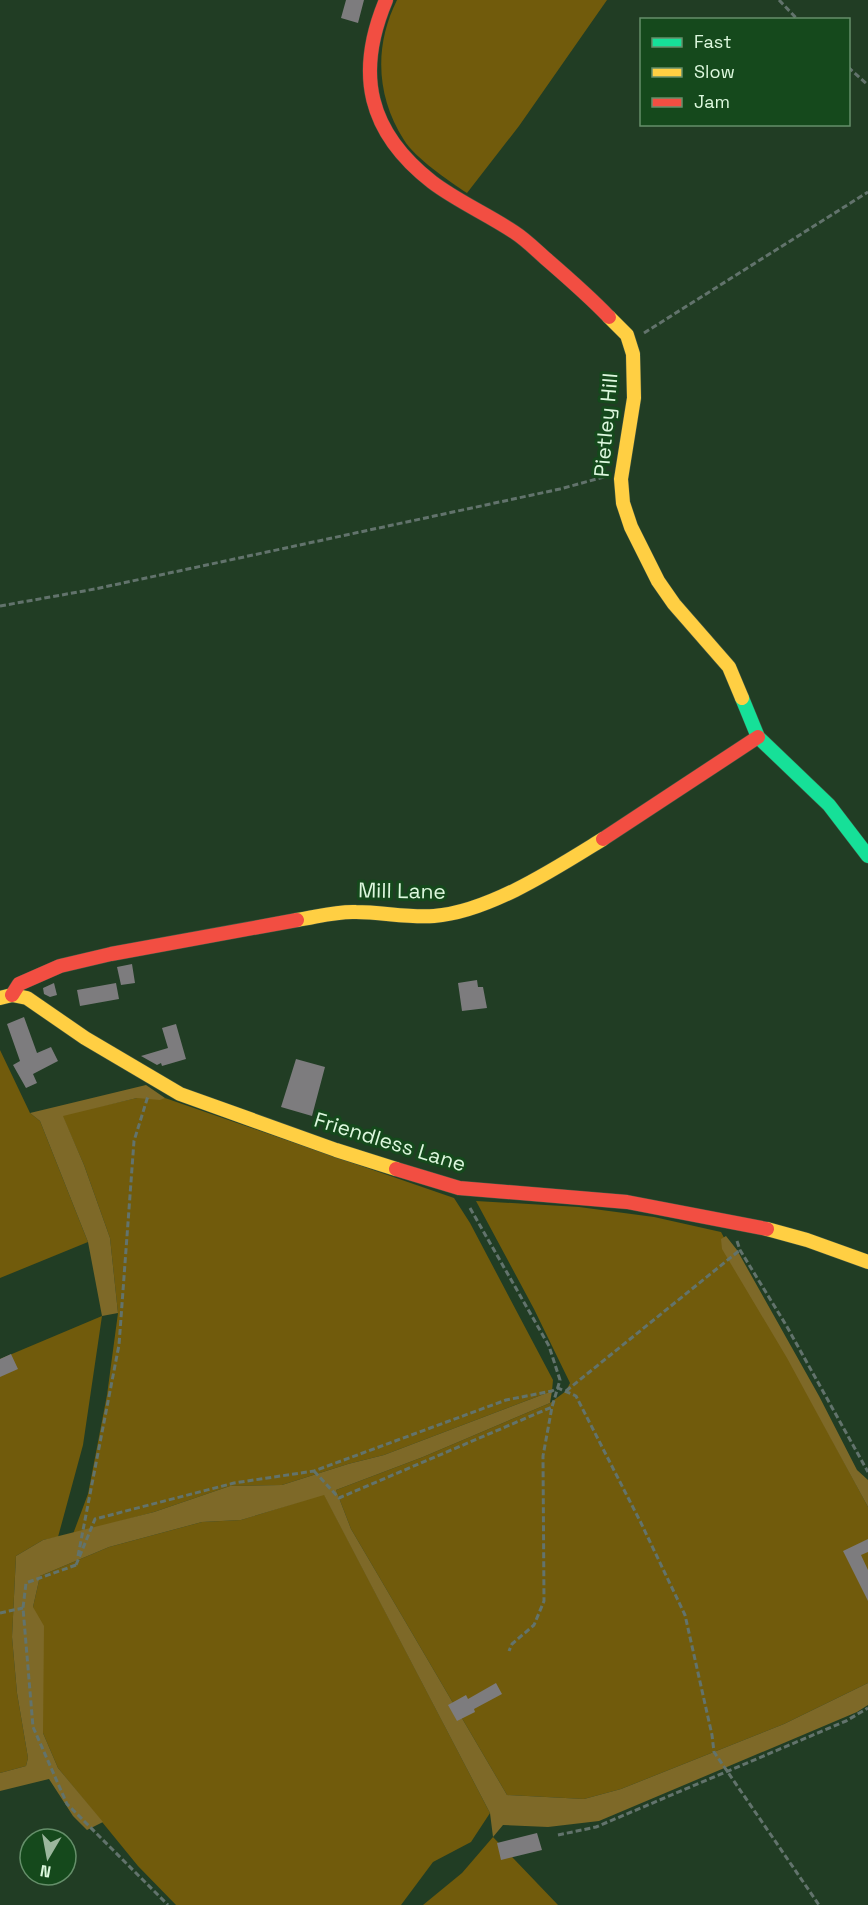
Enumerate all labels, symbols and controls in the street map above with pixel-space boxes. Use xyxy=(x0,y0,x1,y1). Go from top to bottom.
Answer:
legend xyxy=(640,18,850,126)
text: Fast xyxy=(694,30,731,53)
text: Slow xyxy=(694,60,735,83)
text: Jam xyxy=(694,90,730,113)
street label: Pietley Hill xyxy=(588,372,624,478)
street label: Mill Lane xyxy=(358,876,446,905)
street label: Friendless Lane xyxy=(311,1106,469,1177)
north arrow xyxy=(18,1827,78,1887)
text: N xyxy=(38,1860,53,1883)

